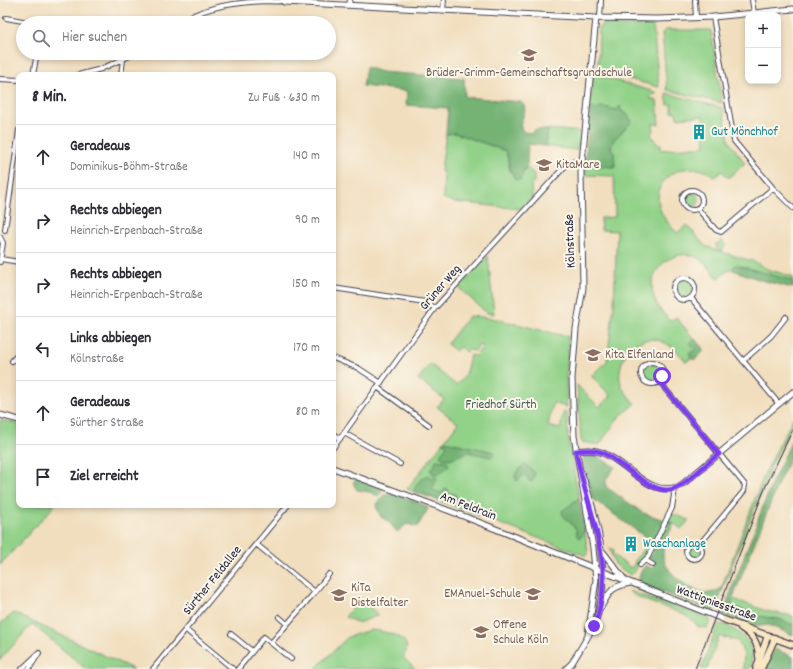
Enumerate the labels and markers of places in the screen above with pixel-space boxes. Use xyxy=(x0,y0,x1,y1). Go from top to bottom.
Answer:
school or university icon: Brüder-Grimm-Gemeinschaftsgrundschule xyxy=(520,46,538,64)
place label: Brüder-Grimm-Gemeinschaftsgrundschule xyxy=(426,64,632,83)
building icon: Gut Mönchhof xyxy=(690,123,708,141)
place label: Gut Mönchhof xyxy=(711,123,778,142)
school or university icon: KitaMare xyxy=(535,156,553,174)
place label: KitaMare xyxy=(556,156,600,175)
school or university icon: Kita Elfenland xyxy=(584,346,602,364)
place label: Kita Elfenland xyxy=(605,346,674,365)
building icon: Waschanlage xyxy=(622,535,640,553)
place label: Waschanlage xyxy=(643,535,706,554)
place label: KiTa Distelfalter xyxy=(351,579,408,613)
place label: EMAnuel-Schule xyxy=(444,585,521,604)
school or university icon: EMAnuel-Schule xyxy=(524,585,542,603)
school or university icon: KiTa Distelfalter xyxy=(330,586,348,604)
place label: Offene Schule Köln xyxy=(493,616,548,650)
school or university icon: Offene Schule Köln xyxy=(472,623,490,641)

